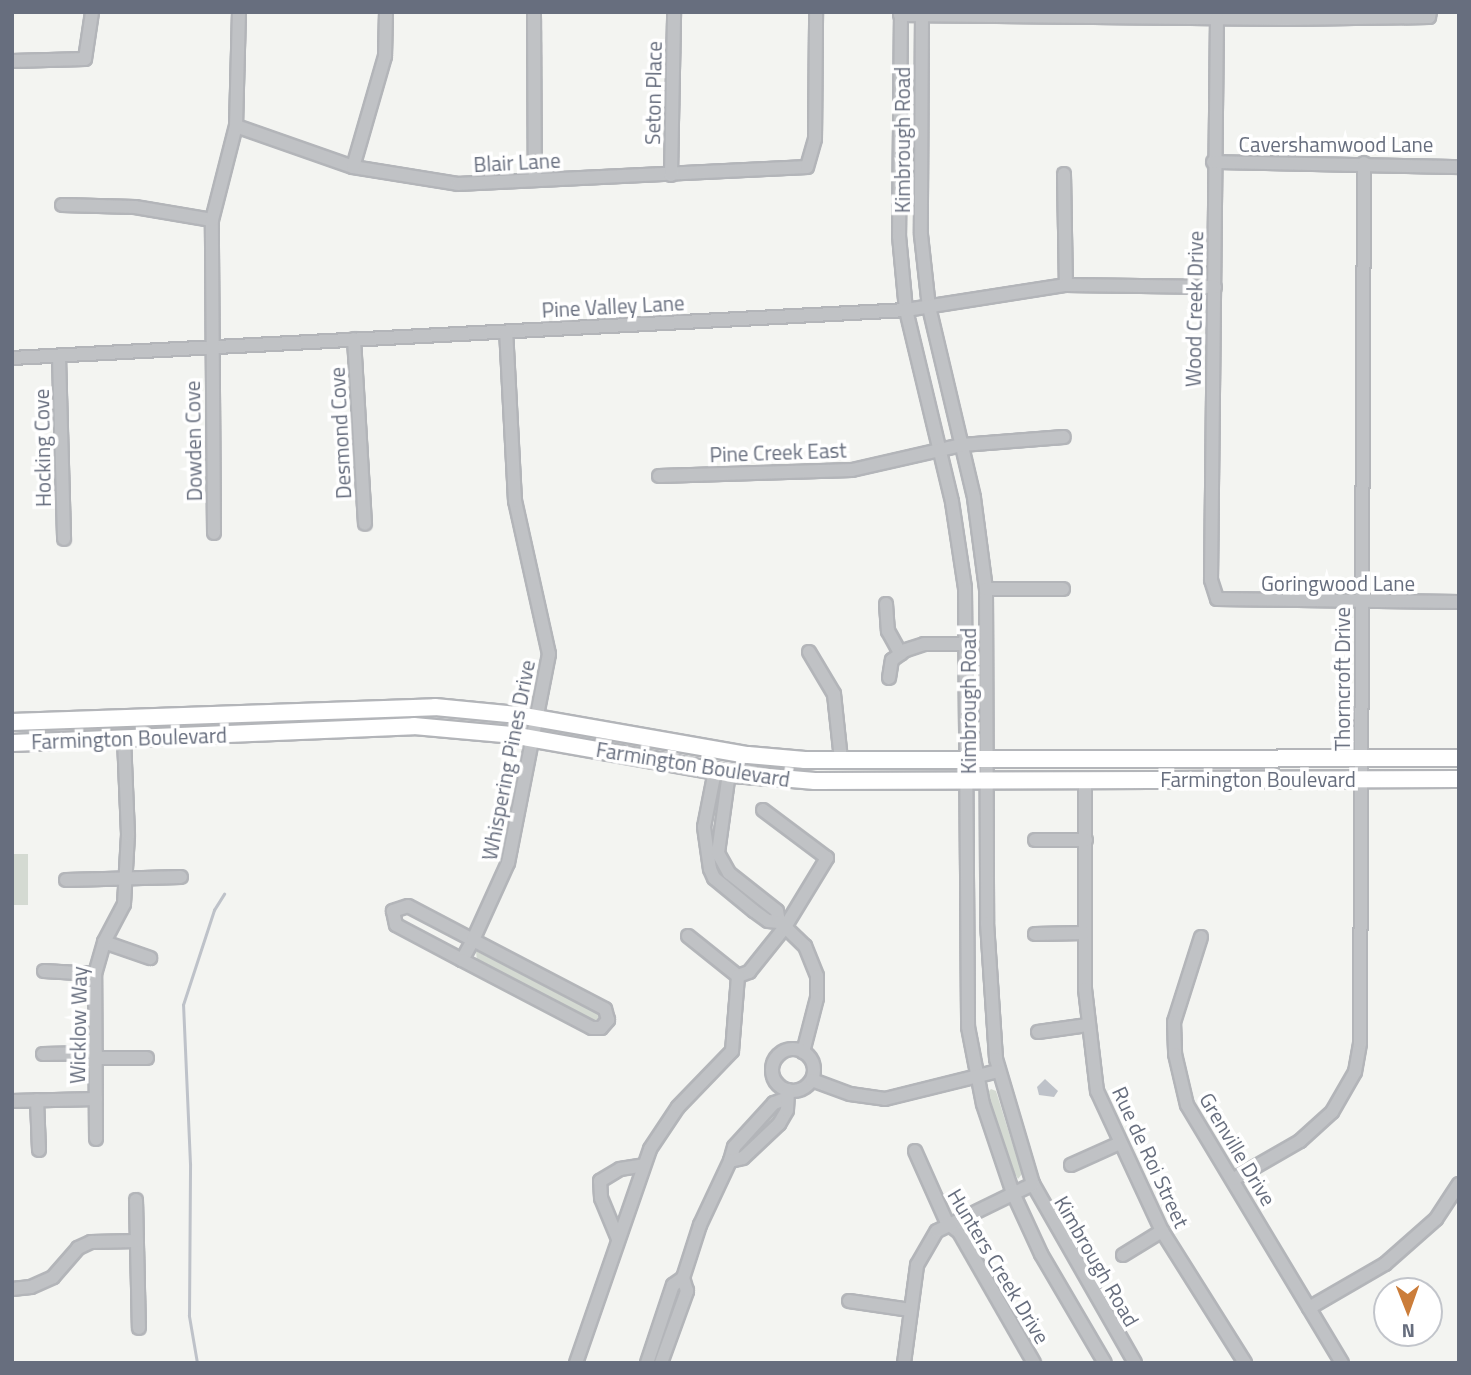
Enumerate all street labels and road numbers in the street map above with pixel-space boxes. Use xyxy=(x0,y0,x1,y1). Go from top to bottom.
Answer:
street label: Seton Place xyxy=(639,41,667,145)
street label: Kimbrough Road xyxy=(889,67,915,213)
street label: Cavershamwood Lane xyxy=(1239,131,1433,157)
street label: Blair Lane xyxy=(473,147,561,177)
street label: Wood Creek Drive xyxy=(1180,231,1208,387)
street label: Pine Valley Lane xyxy=(541,290,685,322)
street label: Desmond Cove xyxy=(324,366,356,500)
street label: Dowden Cove xyxy=(179,380,207,502)
street label: Hocking Cove xyxy=(28,389,56,507)
street label: Pine Creek East xyxy=(709,437,847,467)
street label: Goringwood Lane xyxy=(1261,570,1415,596)
street label: Thorncroft Drive xyxy=(1329,607,1355,751)
street label: Kimbrough Road xyxy=(955,628,981,774)
street label: Whispering Pines Drive xyxy=(476,658,540,862)
street label: Farmington Boulevard xyxy=(31,722,227,754)
street label: Farmington Boulevard xyxy=(594,736,792,792)
street label: Farmington Boulevard xyxy=(1160,766,1356,792)
street label: Wicklow Way xyxy=(64,966,92,1084)
street label: Rue de Roi Street xyxy=(1107,1082,1195,1232)
street label: Grenville Drive xyxy=(1194,1088,1282,1210)
street label: Hunters Creek Drive xyxy=(943,1184,1055,1348)
street label: Kimbrough Road xyxy=(1049,1191,1145,1331)

